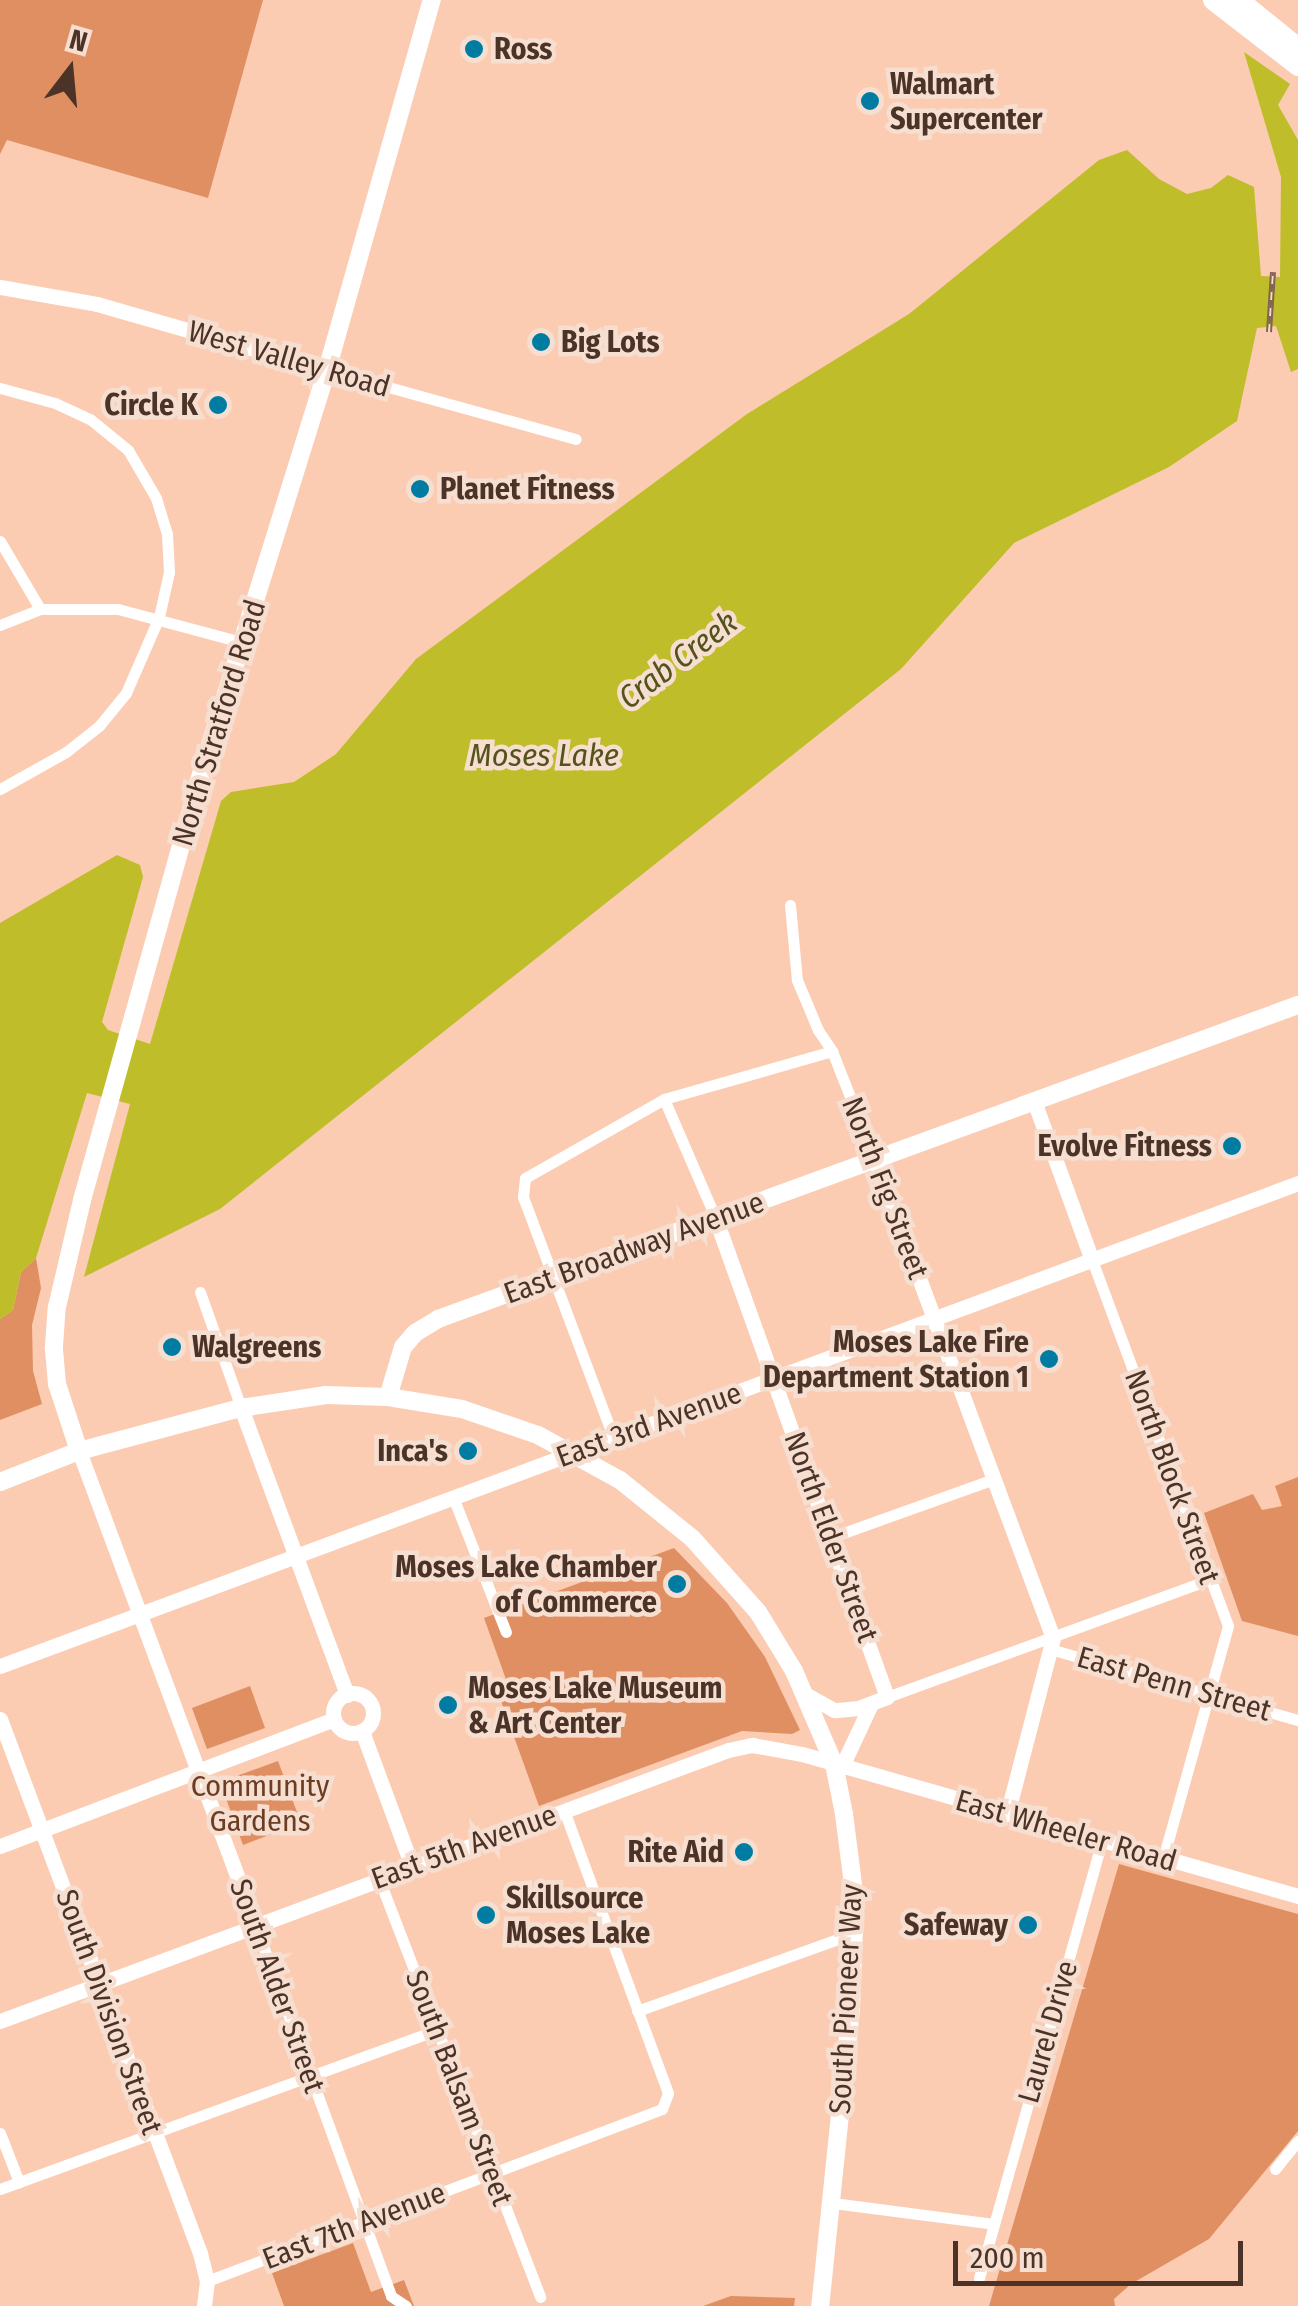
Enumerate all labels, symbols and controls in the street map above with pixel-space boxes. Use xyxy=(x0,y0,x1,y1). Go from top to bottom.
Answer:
north arrow xyxy=(20,20,120,120)
text: N xyxy=(66,23,91,59)
place label: Ross xyxy=(494,31,552,67)
marker: Ross xyxy=(463,38,485,60)
place label: Walmart Supercenter xyxy=(890,66,1042,136)
marker: Walmart Supercenter xyxy=(859,90,881,112)
street label: West Valley Road xyxy=(184,313,394,405)
place label: Big Lots xyxy=(561,324,660,360)
marker: Big Lots xyxy=(530,331,552,353)
place label: Circle K xyxy=(104,387,198,423)
marker: Circle K xyxy=(207,394,229,416)
place label: Planet Fitness xyxy=(440,471,615,507)
marker: Planet Fitness xyxy=(409,478,431,500)
street label: North Stratford Road xyxy=(164,596,274,850)
water label: Crab Creek xyxy=(611,603,745,717)
water label: Moses Lake xyxy=(469,736,619,774)
street label: North Fig Street xyxy=(834,1092,936,1284)
place label: Evolve Fitness xyxy=(1037,1128,1212,1164)
marker: Evolve Fitness xyxy=(1221,1135,1243,1157)
street label: East Broadway Avenue xyxy=(499,1184,769,1312)
place label: Moses Lake Fire Department Station 1 xyxy=(763,1324,1029,1394)
place label: Walgreens xyxy=(192,1329,321,1365)
marker: Walgreens xyxy=(161,1336,183,1358)
marker: Moses Lake Fire Department Station 1 xyxy=(1038,1348,1060,1370)
street label: North Block Street xyxy=(1117,1365,1227,1589)
street label: East 3rd Avenue xyxy=(552,1375,746,1475)
street label: North Elder Street xyxy=(776,1427,886,1647)
place label: Inca's xyxy=(377,1433,448,1469)
marker: Inca's xyxy=(457,1440,479,1462)
place label: Moses Lake Chamber of Commerce xyxy=(395,1549,657,1620)
marker: Moses Lake Chamber of Commerce xyxy=(666,1573,688,1595)
street label: East Penn Street xyxy=(1073,1639,1275,1729)
place label: Moses Lake Museum & Art Center xyxy=(468,1670,722,1740)
marker: Moses Lake Museum & Art Center xyxy=(437,1694,459,1716)
park label: Community Gardens xyxy=(191,1768,329,1838)
street label: East Wheeler Road xyxy=(951,1782,1181,1880)
street label: East 5th Avenue xyxy=(367,1797,561,1897)
place label: Rite Aid xyxy=(627,1834,724,1870)
marker: Rite Aid xyxy=(733,1841,755,1863)
street label: South Alder Street xyxy=(222,1874,332,2098)
place label: Skillsource Moses Lake xyxy=(506,1880,650,1950)
street label: South Pioneer Way xyxy=(822,1883,870,2115)
street label: South Division Street xyxy=(48,1885,170,2139)
marker: Skillsource Moses Lake xyxy=(475,1904,497,1926)
place label: Safeway xyxy=(904,1907,1008,1943)
marker: Safeway xyxy=(1017,1914,1039,1936)
street label: Laurel Drive xyxy=(1011,1957,1085,2107)
street label: South Balsam Street xyxy=(398,1965,520,2211)
street label: East 7th Avenue xyxy=(258,2175,450,2277)
scale bar xyxy=(958,2221,1248,2283)
text: 200 m xyxy=(970,2240,1045,2276)

